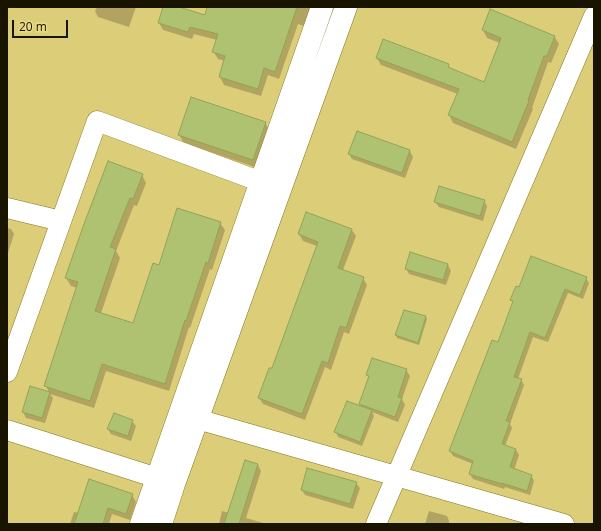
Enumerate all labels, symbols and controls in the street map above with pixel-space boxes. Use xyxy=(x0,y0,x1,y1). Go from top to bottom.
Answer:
scale bar xyxy=(14,12,70,38)
text: 20 m xyxy=(19,18,47,35)

